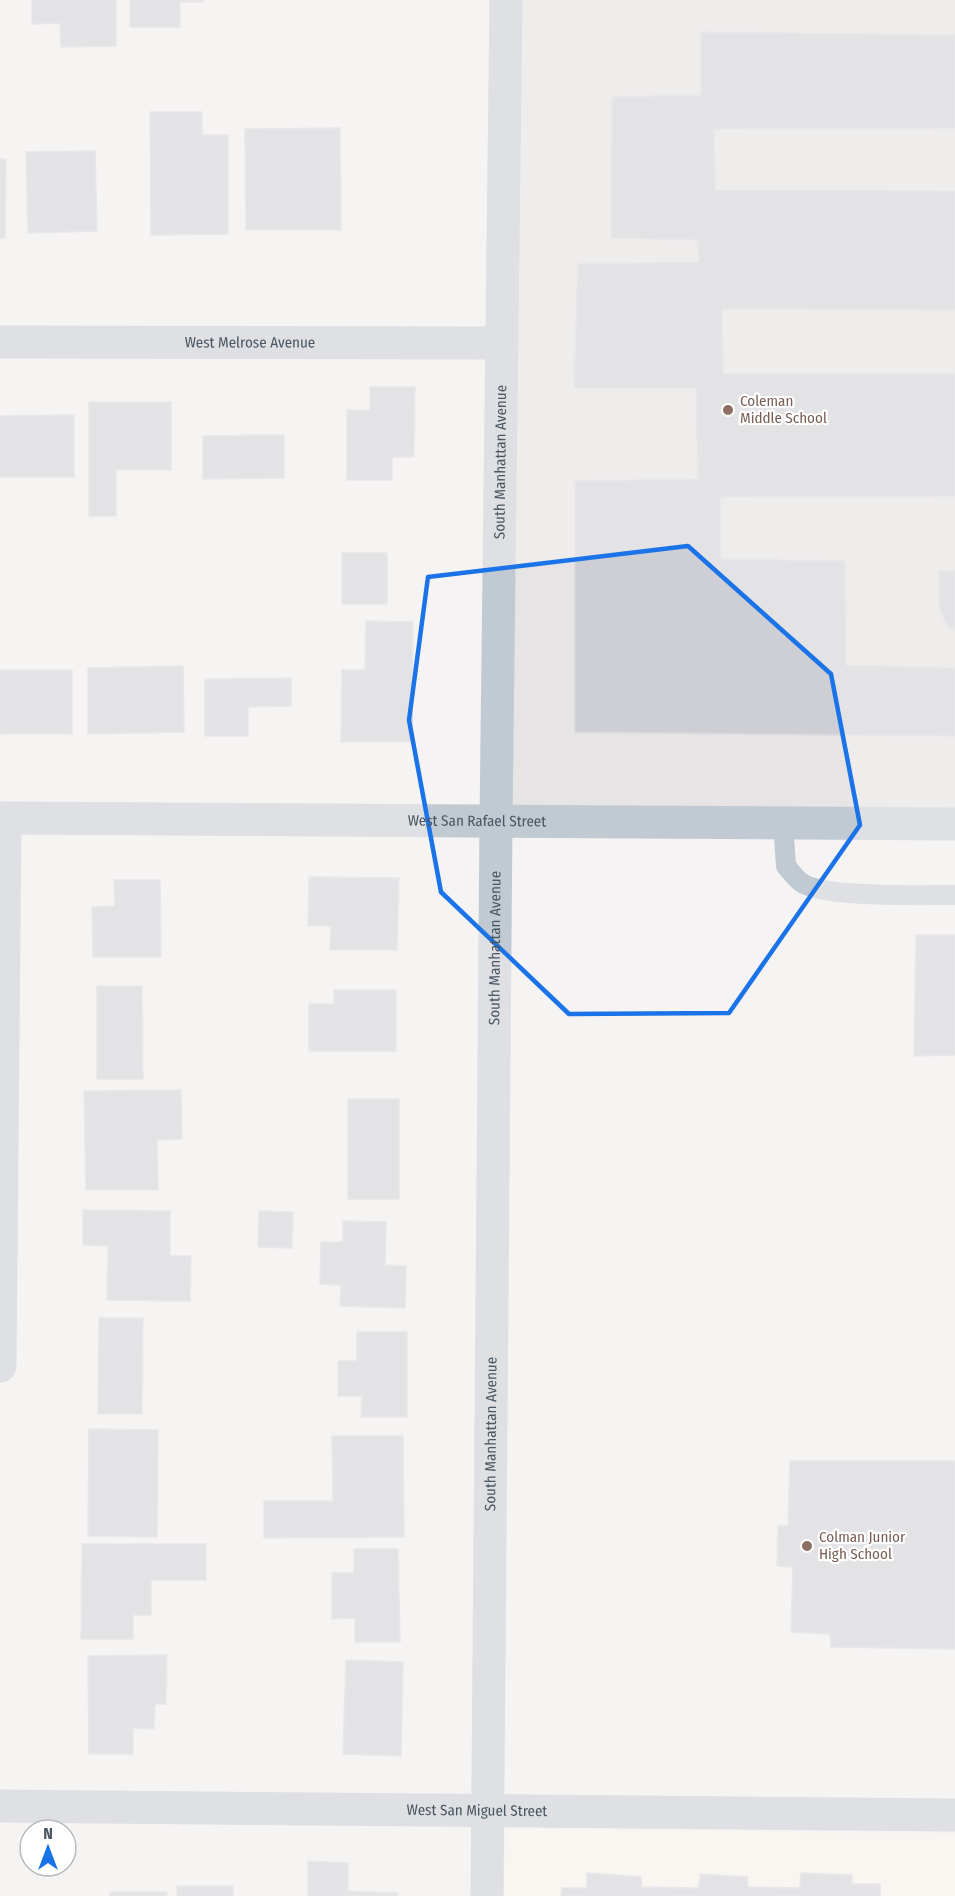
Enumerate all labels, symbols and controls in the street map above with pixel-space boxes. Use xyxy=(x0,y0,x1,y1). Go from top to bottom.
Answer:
street label: West Melrose Avenue xyxy=(185,333,315,352)
street label: South Manhattan Avenue xyxy=(490,385,510,539)
place label: Coleman Middle School xyxy=(740,392,827,427)
marker: Coleman Middle School xyxy=(721,403,735,417)
street label: West San Rafael Street xyxy=(408,812,546,830)
street label: South Manhattan Avenue xyxy=(485,871,505,1025)
street label: South Manhattan Avenue xyxy=(481,1357,501,1511)
place label: Colman Junior High School xyxy=(819,1528,906,1563)
marker: Colman Junior High School xyxy=(800,1539,814,1553)
street label: West San Miguel Street xyxy=(407,1801,547,1820)
north arrow xyxy=(18,1818,78,1878)
text: N xyxy=(43,1824,53,1843)

